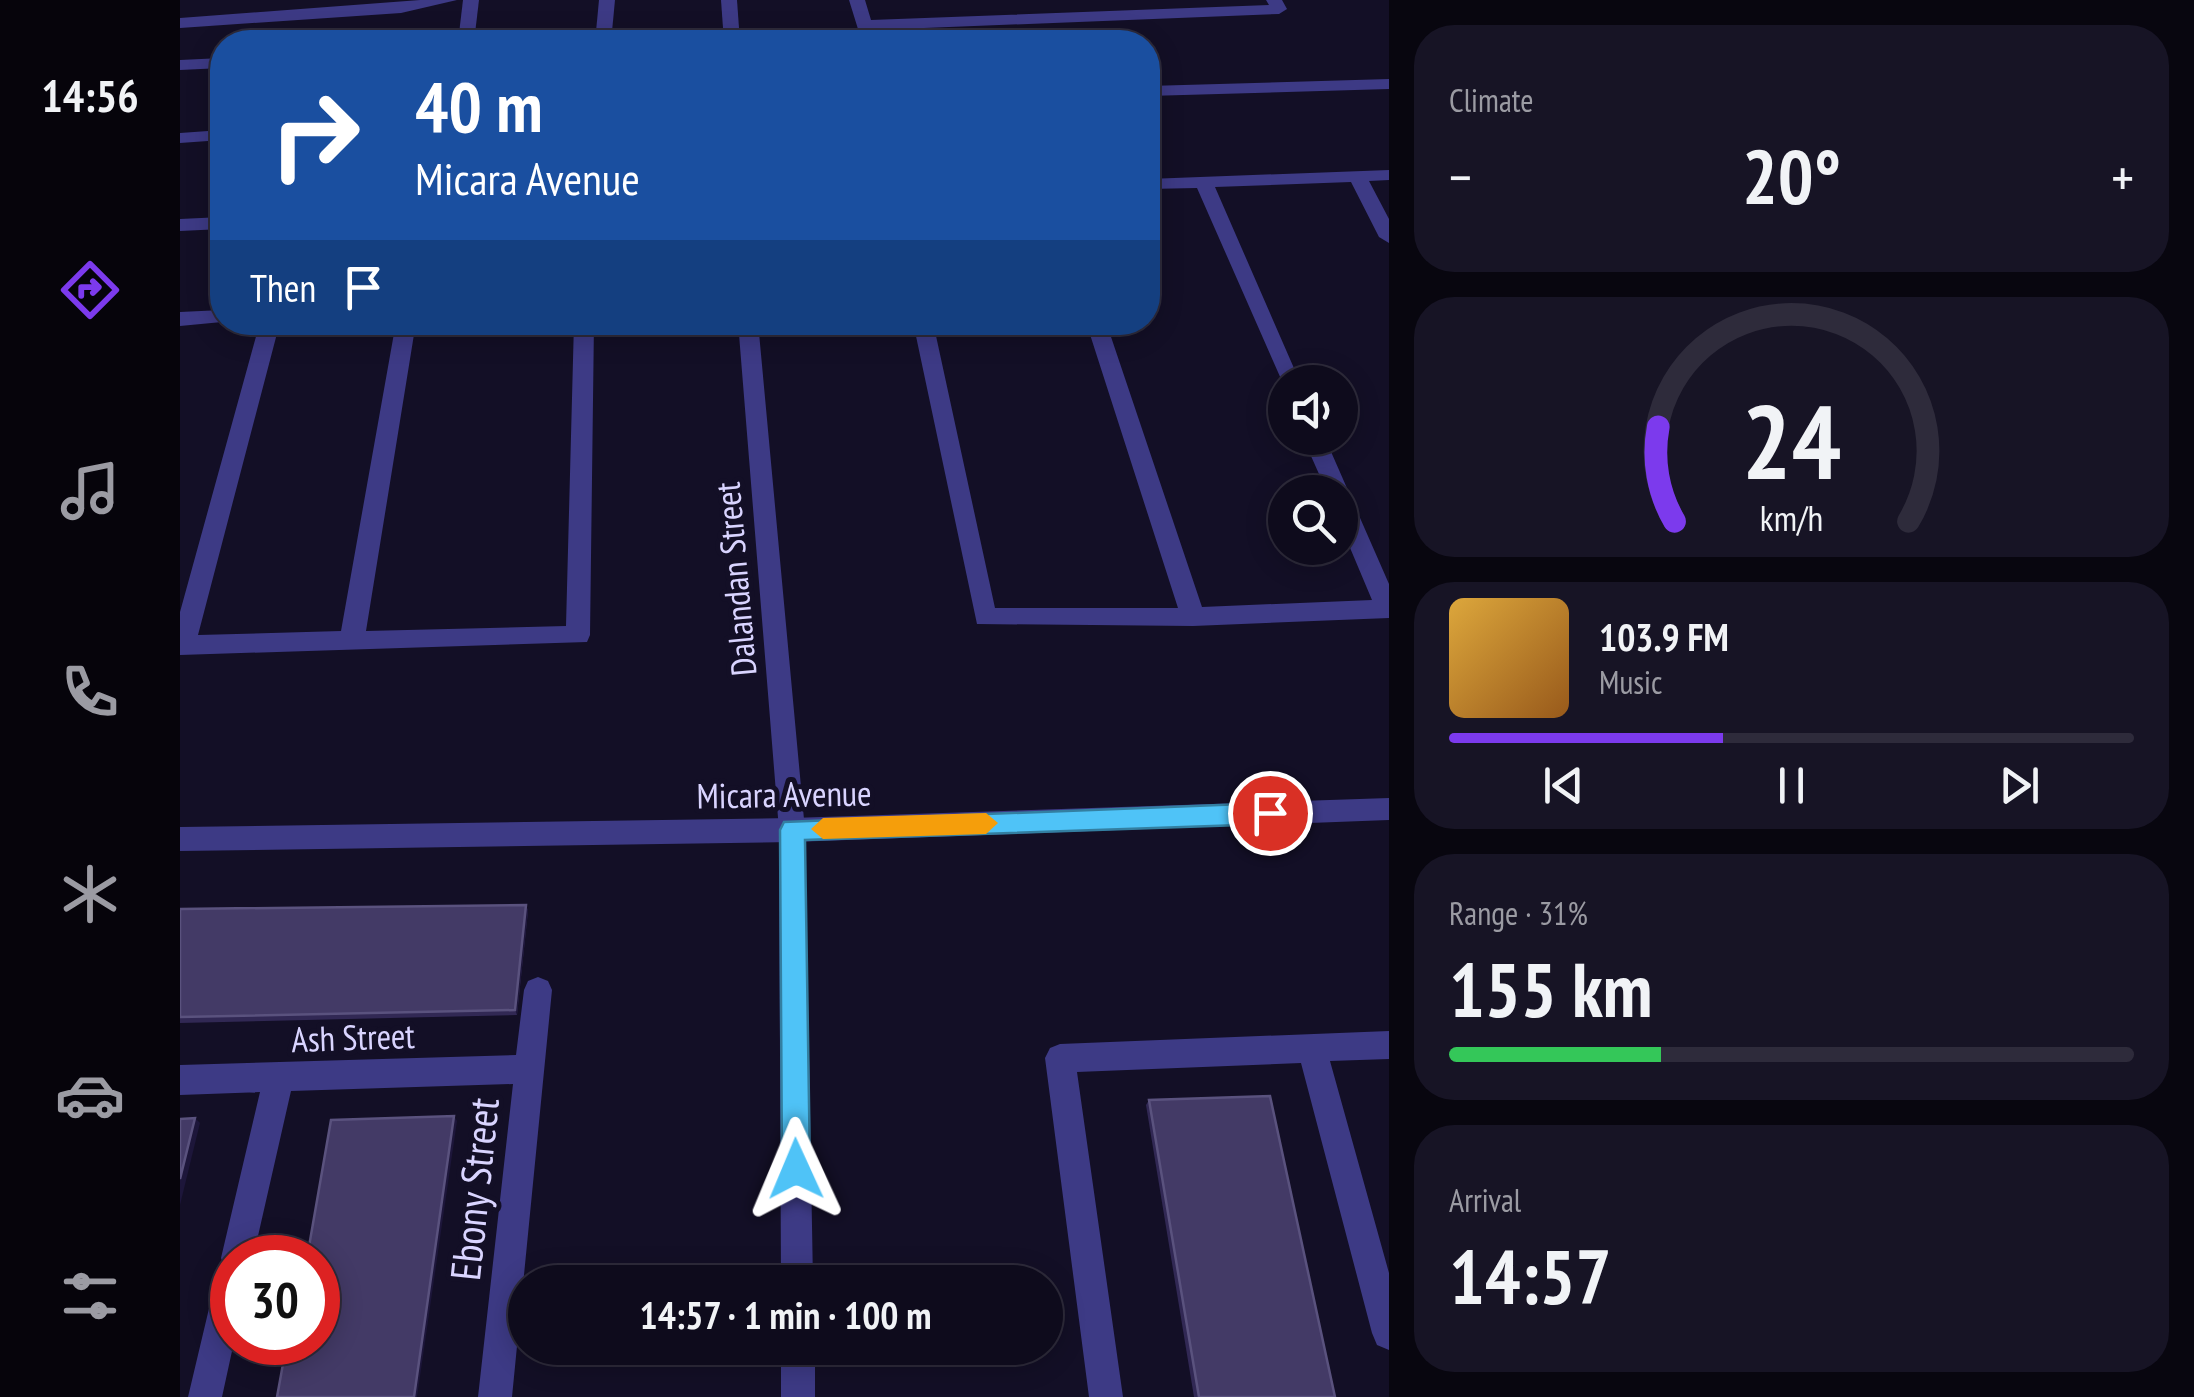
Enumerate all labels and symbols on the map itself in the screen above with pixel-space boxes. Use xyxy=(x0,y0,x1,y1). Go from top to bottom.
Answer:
street label: Dalandan Street xyxy=(704,480,766,678)
street label: Micara Avenue xyxy=(696,769,872,819)
pin xyxy=(1228,771,1313,856)
street label: Ash Street xyxy=(290,1012,416,1062)
street label: Ebony Street xyxy=(437,1095,511,1283)
position arrow xyxy=(744,1117,848,1221)
speed limit sign: 30 xyxy=(210,1235,340,1365)

